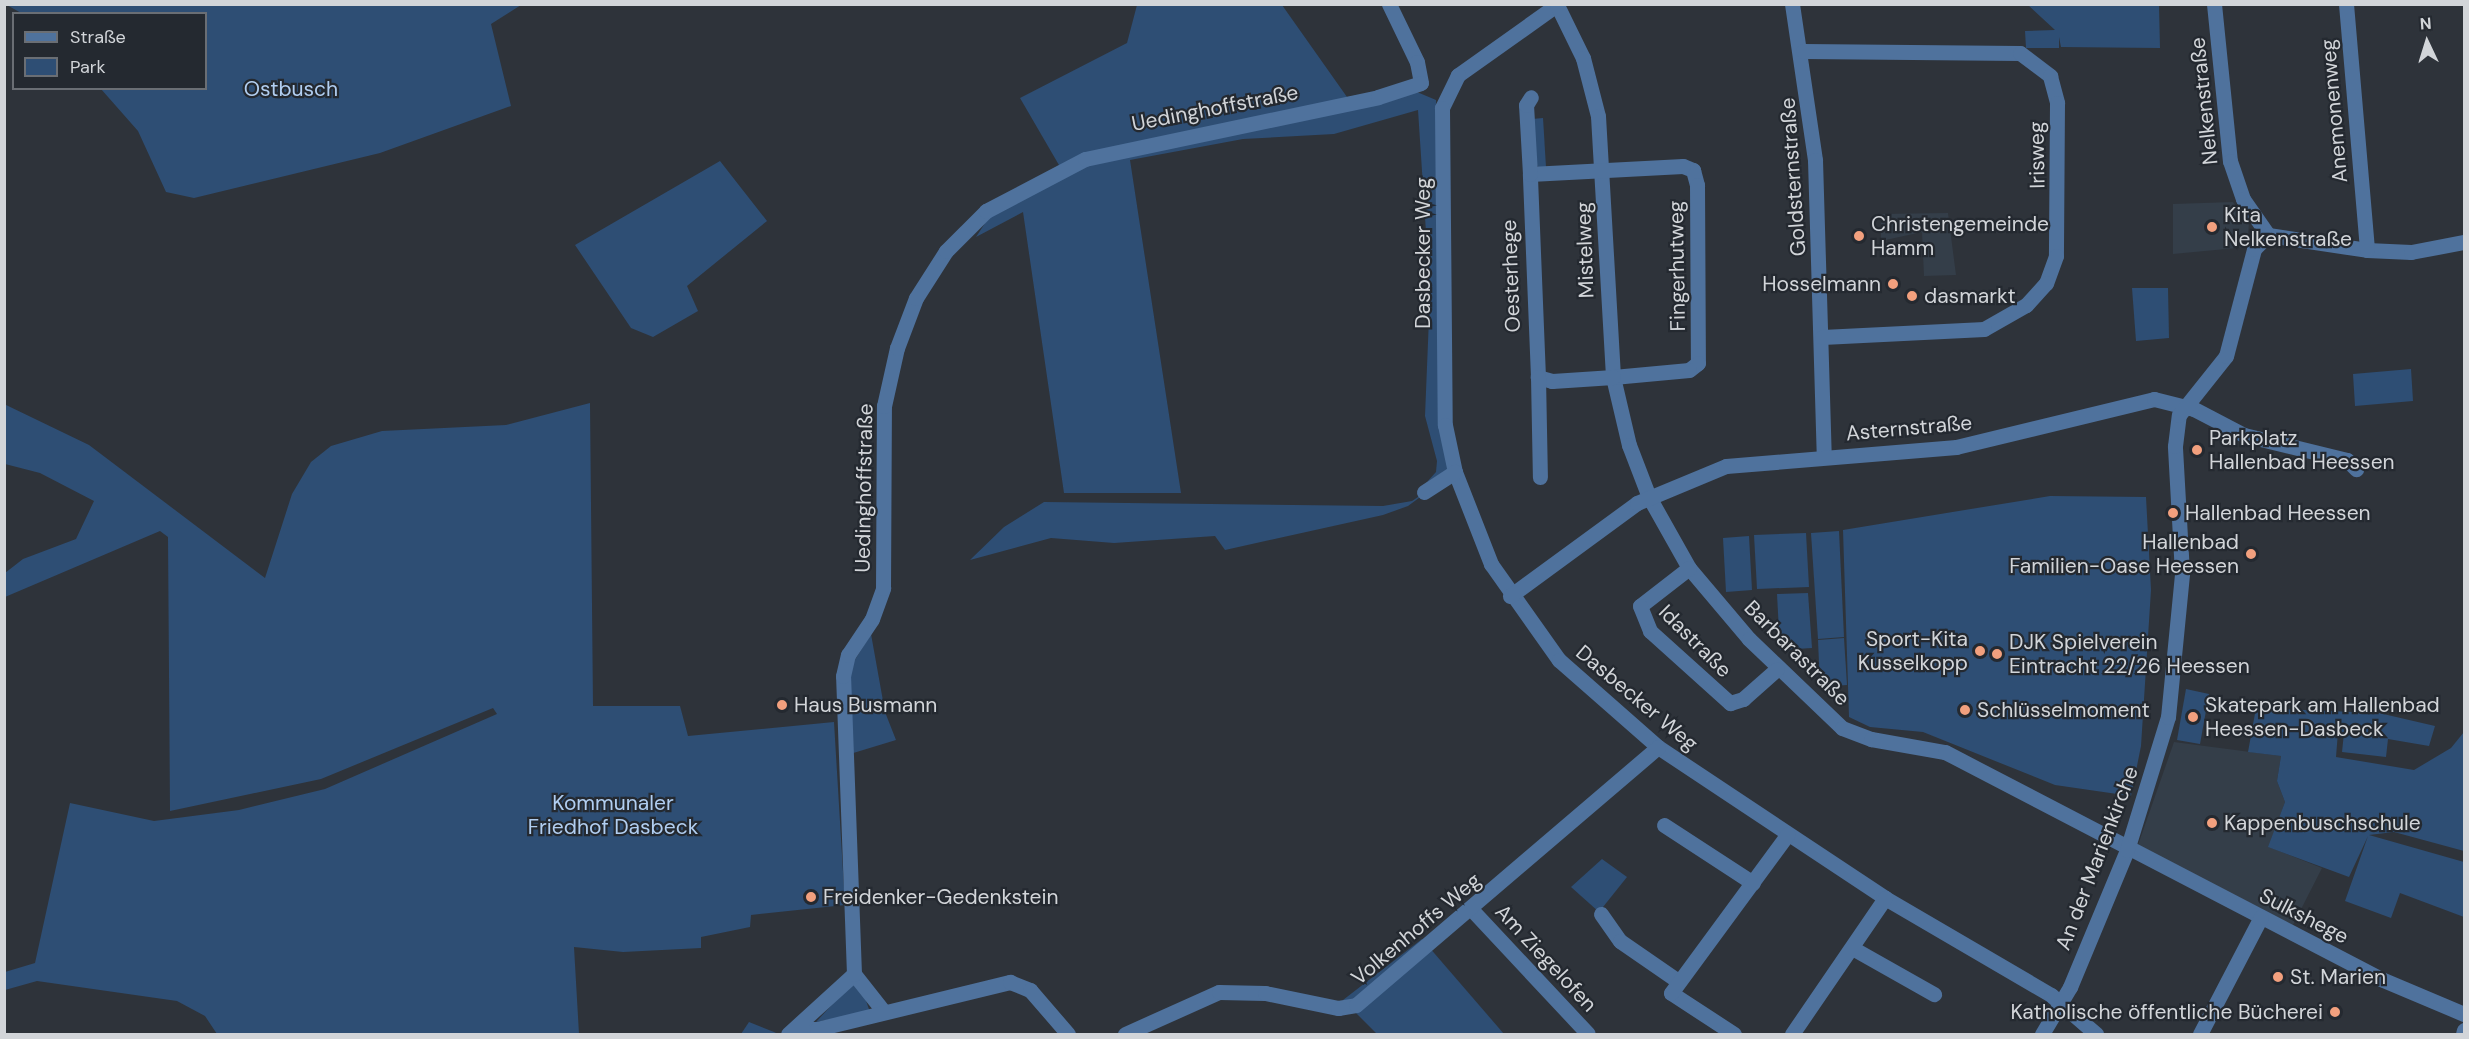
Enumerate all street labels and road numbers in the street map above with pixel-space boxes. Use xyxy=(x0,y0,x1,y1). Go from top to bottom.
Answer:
street label: Nelkenstraße xyxy=(2185,36,2223,166)
street label: Anemonenweg xyxy=(2315,38,2353,184)
street label: Uedinghoffstraße xyxy=(1130,79,1300,137)
street label: Goldsternstraße xyxy=(1775,97,1811,257)
street label: Irisweg xyxy=(2024,121,2050,189)
street label: Dasbecker Weg xyxy=(1410,177,1436,329)
street label: Fingerhutweg xyxy=(1663,200,1691,332)
street label: Mistelweg xyxy=(1571,201,1599,299)
street label: Oesterhege xyxy=(1496,219,1526,333)
street label: Uedinghoffstraße xyxy=(850,403,878,573)
street label: Asternstraße xyxy=(1845,410,1973,446)
street label: Barbarastraße xyxy=(1739,595,1855,711)
street label: Idastraße xyxy=(1653,599,1737,683)
street label: Dasbecker Weg xyxy=(1571,640,1703,756)
street label: An der Marienkirche xyxy=(2050,762,2144,954)
street label: Volkenhoffs Weg xyxy=(1346,868,1486,990)
street label: Sulkshege xyxy=(2255,883,2353,949)
street label: Am Ziegelofen xyxy=(1490,899,1602,1017)

